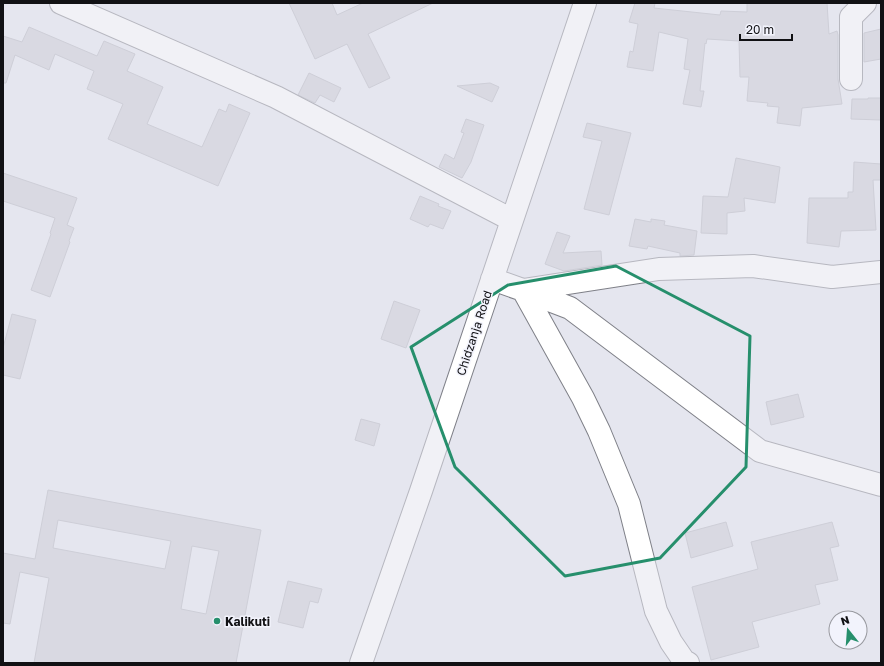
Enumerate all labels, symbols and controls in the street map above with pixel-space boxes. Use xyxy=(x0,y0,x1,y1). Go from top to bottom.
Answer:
scale bar xyxy=(740,16,792,42)
text: 20 m xyxy=(746,22,774,37)
street label: Chidzanja Road xyxy=(453,288,495,378)
north arrow xyxy=(828,610,868,650)
text: N xyxy=(839,613,851,627)
place label: Kalikuti xyxy=(225,614,270,629)
marker: Kalikuti xyxy=(212,616,222,626)

